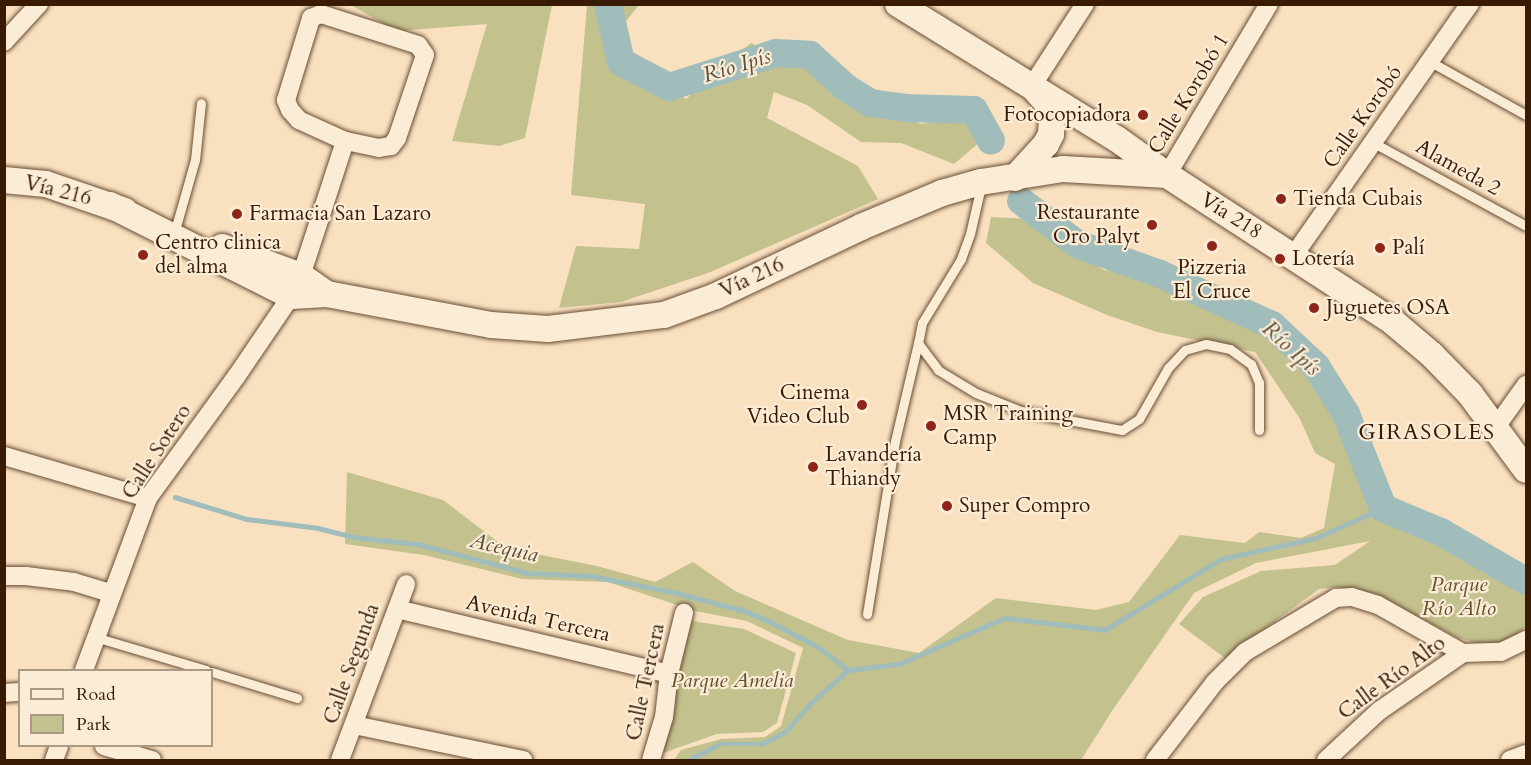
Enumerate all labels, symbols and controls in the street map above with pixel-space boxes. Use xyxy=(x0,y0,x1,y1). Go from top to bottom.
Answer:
street label: Calle Korobó 1 xyxy=(1143,29,1235,159)
water label: Río Ipís xyxy=(700,43,774,89)
street label: Calle Korobó xyxy=(1318,61,1408,173)
place label: Fotocopiadora xyxy=(1003,102,1131,128)
marker: Fotocopiadora xyxy=(1136,108,1150,122)
street label: Alameda 2 xyxy=(1411,134,1505,202)
street label: Vía 216 xyxy=(22,171,94,211)
place label: Tienda Cubais xyxy=(1293,186,1423,212)
street label: Vía 218 xyxy=(1195,187,1267,245)
marker: Tienda Cubais xyxy=(1274,192,1288,206)
place label: Restaurante Oro Palyt xyxy=(1037,200,1140,250)
place label: Farmacia San Lazaro xyxy=(249,201,431,227)
marker: Farmacia San Lazaro xyxy=(230,207,244,221)
marker: Restaurante Oro Palyt xyxy=(1145,218,1159,232)
place label: Centro clinica del alma xyxy=(155,230,281,280)
place label: Palí xyxy=(1392,235,1425,261)
marker: Pizzeria El Cruce xyxy=(1205,239,1219,253)
marker: Palí xyxy=(1373,241,1387,255)
place label: Lotería xyxy=(1292,246,1355,272)
marker: Centro clinica del alma xyxy=(136,248,150,262)
street label: Vía 216 xyxy=(716,252,788,304)
marker: Lotería xyxy=(1273,252,1287,266)
place label: Pizzeria El Cruce xyxy=(1173,255,1251,305)
place label: Juguetes OSA xyxy=(1326,295,1450,321)
marker: Juguetes OSA xyxy=(1307,301,1321,315)
water label: Río Ipís xyxy=(1256,316,1326,382)
place label: Cinema Video Club xyxy=(747,380,850,430)
marker: Cinema Video Club xyxy=(855,398,869,412)
street label: Calle Sotero xyxy=(117,400,197,504)
place label: MSR Training Camp xyxy=(943,401,1073,451)
marker: MSR Training Camp xyxy=(924,419,938,433)
district label: GIRASOLES xyxy=(1358,420,1496,446)
place label: Lavandería Thiandy xyxy=(825,442,922,492)
marker: Lavandería Thiandy xyxy=(806,460,820,474)
place label: Super Compro xyxy=(959,493,1090,519)
marker: Super Compro xyxy=(940,499,954,513)
water label: Acequia xyxy=(467,527,541,569)
park label: Parque Río Alto xyxy=(1422,572,1496,622)
street label: Avenida Tercera xyxy=(463,590,613,648)
street label: Calle Segunda xyxy=(319,600,385,728)
street label: Calle Tercera xyxy=(621,621,671,743)
street label: Calle Río Alto xyxy=(1333,631,1451,725)
park label: Parque Amelia xyxy=(671,668,793,694)
legend xyxy=(18,669,213,747)
text: Road xyxy=(76,682,116,707)
text: Park xyxy=(76,712,111,737)

